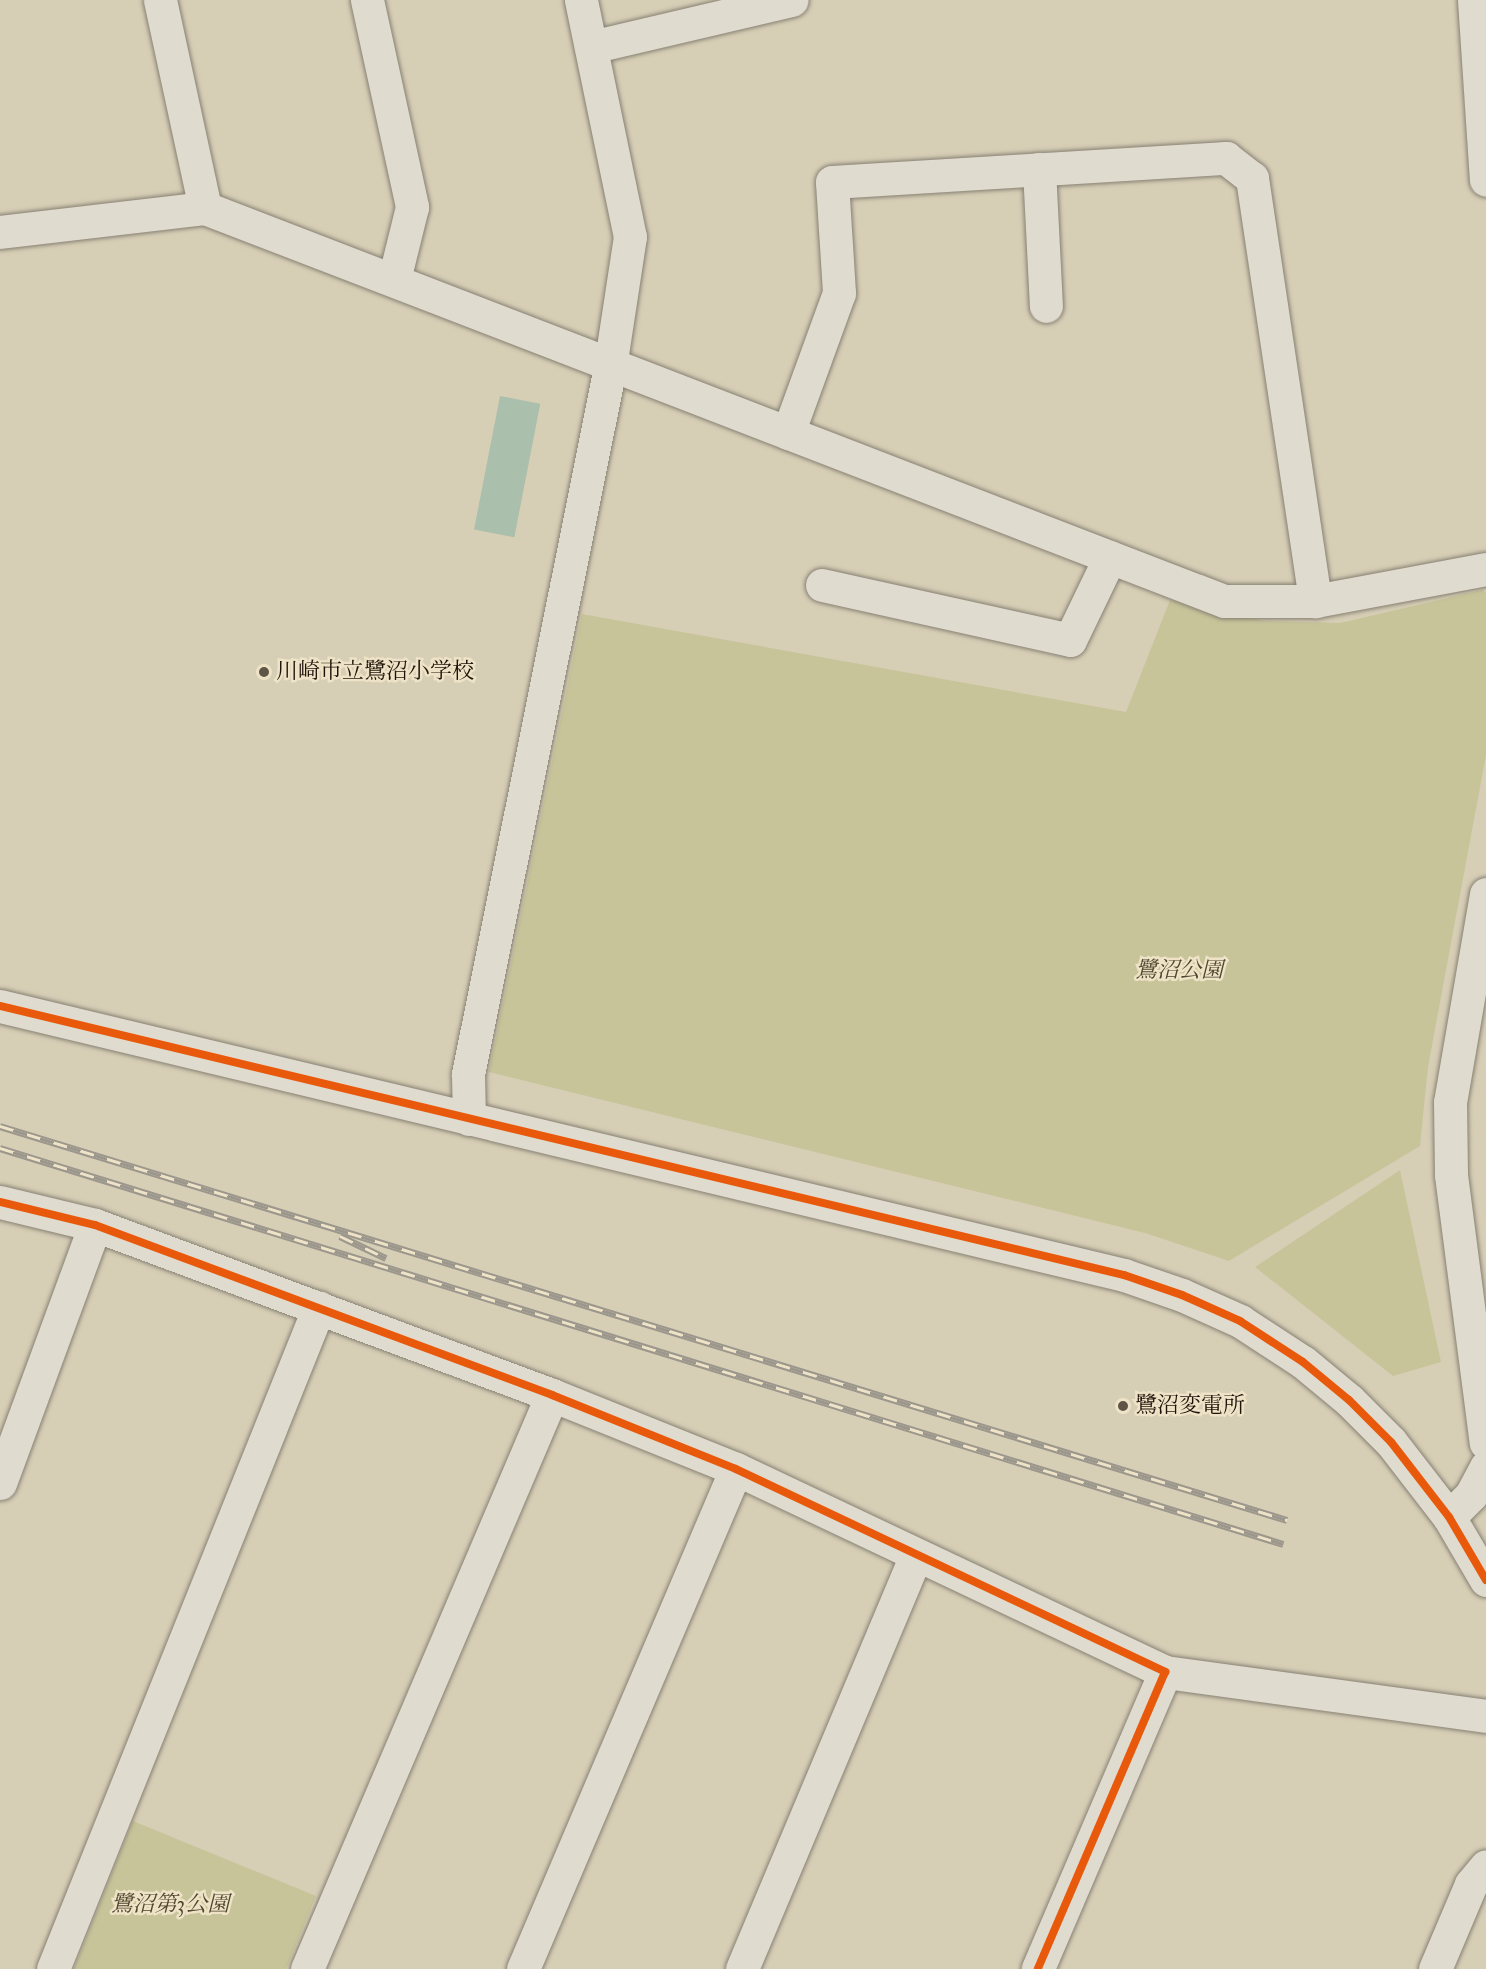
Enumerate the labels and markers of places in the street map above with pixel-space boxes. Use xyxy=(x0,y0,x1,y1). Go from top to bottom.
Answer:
place label: 川崎市立鷺沼小学校 xyxy=(276,659,474,685)
marker: 川崎市立鷺沼小学校 xyxy=(257,665,271,679)
place label: 鷺沼変電所 xyxy=(1135,1393,1245,1419)
marker: 鷺沼変電所 xyxy=(1116,1399,1130,1413)

